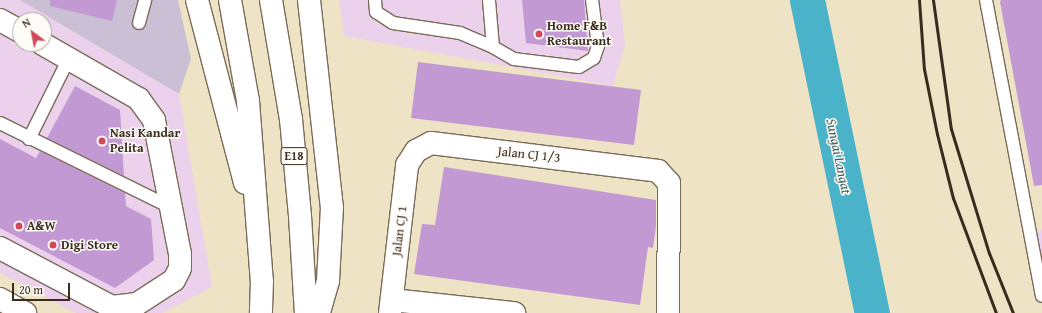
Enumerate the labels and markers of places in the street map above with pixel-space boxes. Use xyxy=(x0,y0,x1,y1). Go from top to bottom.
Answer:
place label: Home F&B Restaurant xyxy=(547,19,611,50)
marker: Home F&B Restaurant xyxy=(534,29,544,39)
place label: Nasi Kandar Pelita xyxy=(110,126,180,157)
marker: Nasi Kandar Pelita xyxy=(97,136,107,146)
place label: A&W xyxy=(27,218,55,234)
marker: A&W xyxy=(14,221,24,231)
place label: Digi Store xyxy=(61,237,118,253)
marker: Digi Store xyxy=(48,240,58,250)

